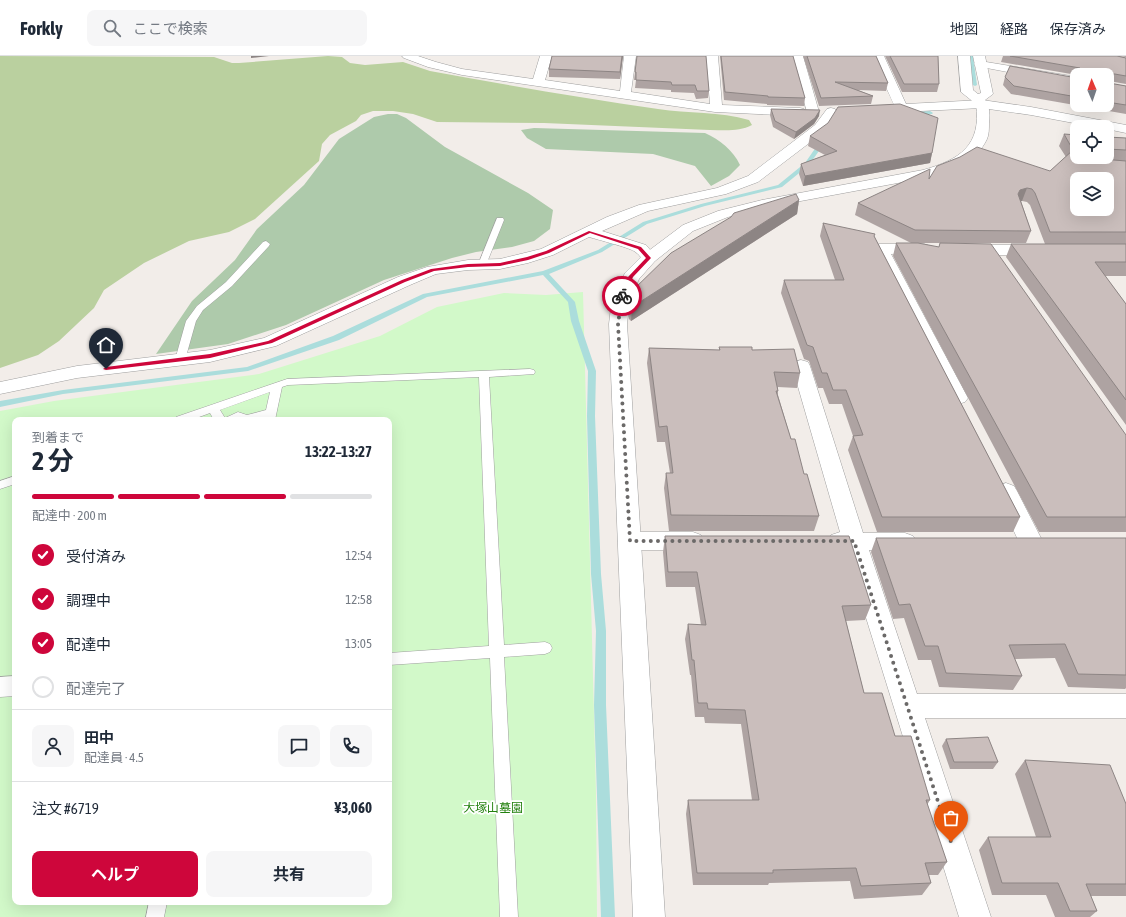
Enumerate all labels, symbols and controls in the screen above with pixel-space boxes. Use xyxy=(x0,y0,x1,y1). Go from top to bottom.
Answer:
search box xyxy=(87,10,367,46)
text: Forkly xyxy=(20,17,63,39)
icon: search xyxy=(101,17,123,39)
text: ここで検索 xyxy=(133,20,208,37)
text: 地図 xyxy=(950,21,978,37)
text: 経路 xyxy=(1000,21,1028,37)
text: 保存済み xyxy=(1050,21,1106,37)
north arrow xyxy=(1070,68,1114,112)
map controls xyxy=(1070,68,1114,216)
button: locate xyxy=(1070,120,1114,164)
button: layers xyxy=(1070,172,1114,216)
courier xyxy=(602,276,642,316)
icon: bike xyxy=(611,285,633,307)
pin xyxy=(89,328,123,369)
icon: home xyxy=(95,334,117,356)
text: 到着まで xyxy=(32,430,84,445)
text: 13:22–13:27 xyxy=(305,443,372,460)
text: 2 分 xyxy=(32,446,74,476)
text: 配達中 · 200 m xyxy=(32,508,107,523)
icon: check xyxy=(32,544,54,566)
text: 受付済み xyxy=(66,548,126,565)
text: 12:54 xyxy=(345,548,372,563)
icon: check xyxy=(32,588,54,610)
text: 調理中 xyxy=(66,592,111,609)
text: 12:58 xyxy=(345,592,372,607)
icon: check xyxy=(32,632,54,654)
text: 配達中 xyxy=(66,636,111,653)
text: 13:05 xyxy=(345,636,372,651)
text: 配達完了 xyxy=(66,680,126,697)
button: person xyxy=(32,725,74,767)
button: chat xyxy=(278,725,320,767)
button: phone xyxy=(330,725,372,767)
text: 田中 xyxy=(84,729,114,746)
text: 配達員 · 4.5 xyxy=(84,750,144,765)
text: ¥3,060 xyxy=(334,799,372,816)
text: 注文 #6719 xyxy=(32,800,99,817)
park label: 大塚山墓園 xyxy=(463,801,523,815)
pin xyxy=(934,801,968,842)
icon: bag xyxy=(940,807,962,829)
button: ヘルプ xyxy=(32,851,198,897)
button: 共有 xyxy=(206,851,372,897)

